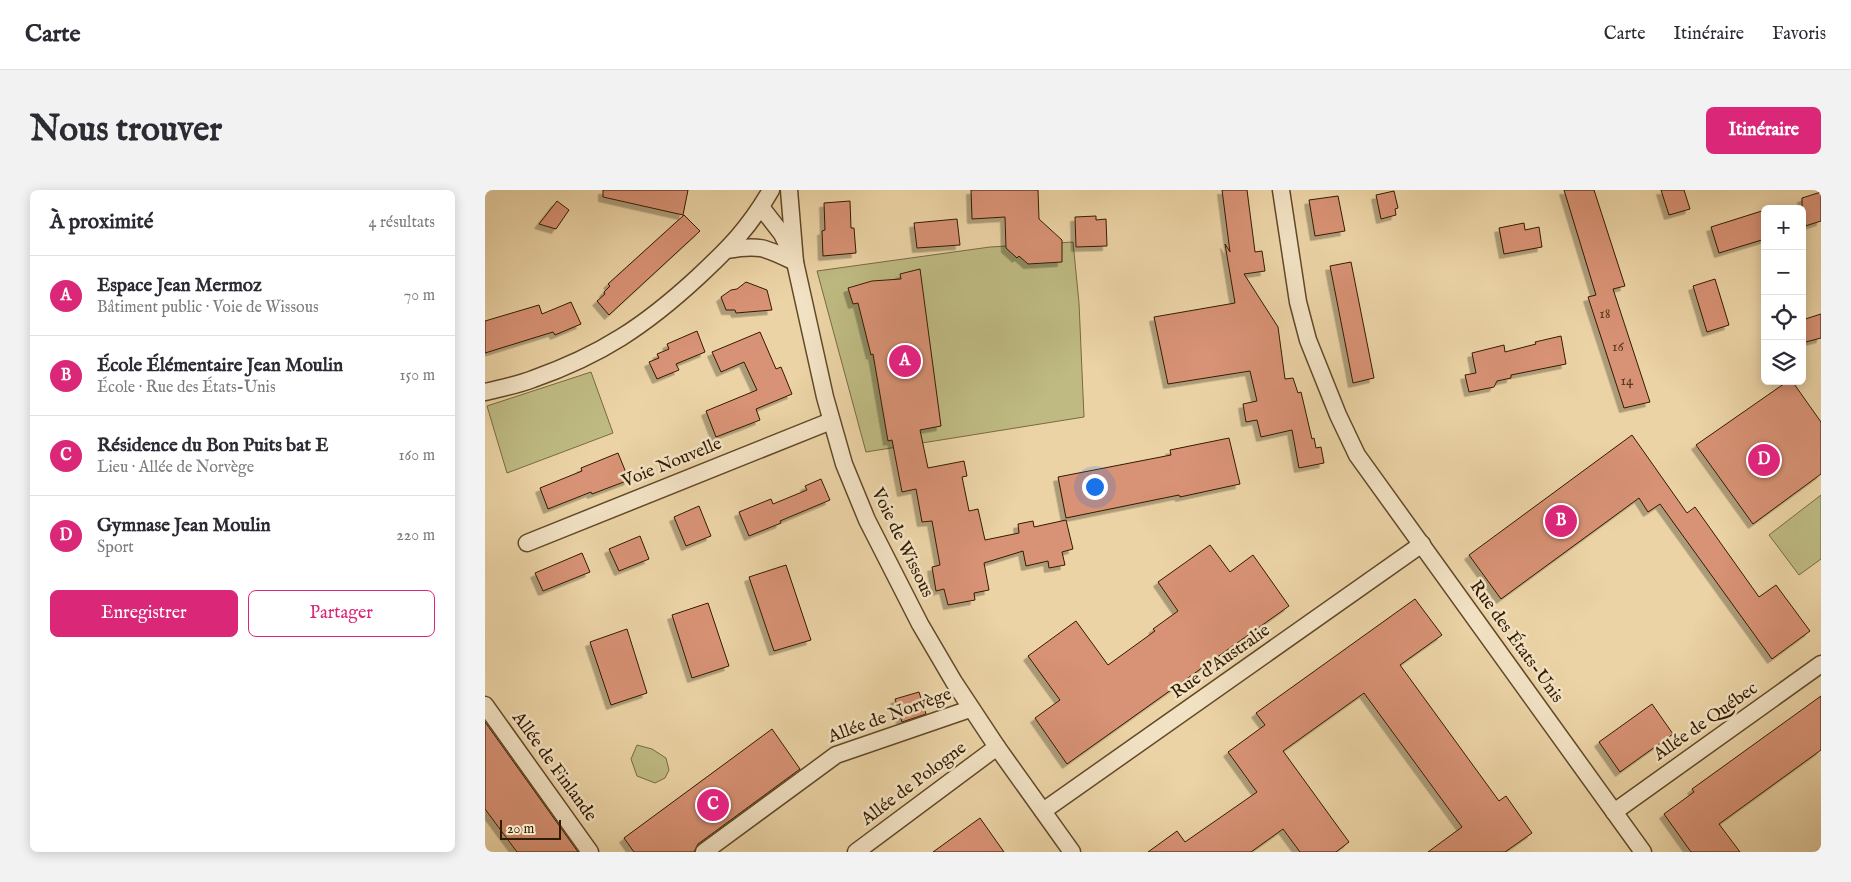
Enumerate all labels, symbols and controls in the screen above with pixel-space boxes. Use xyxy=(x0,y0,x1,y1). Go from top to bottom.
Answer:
text: Carte xyxy=(25,19,81,50)
text: Carte xyxy=(1604,23,1646,46)
text: Itinéraire xyxy=(1674,23,1744,46)
text: Favoris xyxy=(1772,23,1826,46)
button: Itinéraire xyxy=(1706,107,1821,154)
text: Nous trouver xyxy=(30,108,222,153)
map controls xyxy=(1761,205,1806,385)
button: + xyxy=(1761,205,1806,250)
text: À proximité xyxy=(50,209,153,236)
text: 4 résultats xyxy=(369,213,435,233)
button: − xyxy=(1761,250,1806,295)
text: Espace Jean Mermoz xyxy=(97,274,262,298)
text: A xyxy=(61,286,71,306)
text: 70 m xyxy=(404,286,435,306)
button: locate xyxy=(1761,295,1806,340)
text: Bâtiment public · Voie de Wissous xyxy=(97,298,319,318)
house number: 18 xyxy=(1599,304,1611,323)
house number: 16 xyxy=(1612,337,1625,356)
button: layers xyxy=(1761,340,1806,385)
pin: A xyxy=(889,342,921,380)
text: École Élémentaire Jean Moulin xyxy=(97,354,343,378)
text: B xyxy=(61,366,71,386)
text: 150 m xyxy=(400,366,435,386)
house number: 14 xyxy=(1621,371,1634,390)
text: École · Rue des États-Unis xyxy=(97,378,276,398)
street label: Voie Nouvelle xyxy=(618,433,725,494)
text: Résidence du Bon Puits bat E xyxy=(97,434,328,458)
pin: D xyxy=(1748,441,1780,479)
text: C xyxy=(60,446,72,466)
text: 160 m xyxy=(399,446,435,466)
text: Lieu · Allée de Norvège xyxy=(97,458,254,478)
your location xyxy=(1082,474,1108,500)
street label: Voie de Wissous xyxy=(865,484,938,602)
pin: B xyxy=(1545,502,1577,540)
text: Gymnase Jean Moulin xyxy=(97,514,271,538)
text: D xyxy=(60,526,72,546)
text: 220 m xyxy=(396,526,435,546)
text: Sport xyxy=(97,538,134,558)
street label: Rue des États-Unis xyxy=(1464,575,1570,708)
button: Enregistrer xyxy=(50,590,238,637)
button: Partager xyxy=(248,590,435,637)
street label: Rue d'Australie xyxy=(1167,620,1275,704)
street label: Allée de Québec xyxy=(1649,677,1763,767)
street label: Allée de Norvège xyxy=(824,683,955,749)
street label: Allée de Finlande xyxy=(506,707,602,826)
street label: Allée de Pologne xyxy=(856,737,971,832)
pin: C xyxy=(697,786,729,824)
scale bar xyxy=(500,817,561,840)
text: 20 m xyxy=(507,820,534,838)

